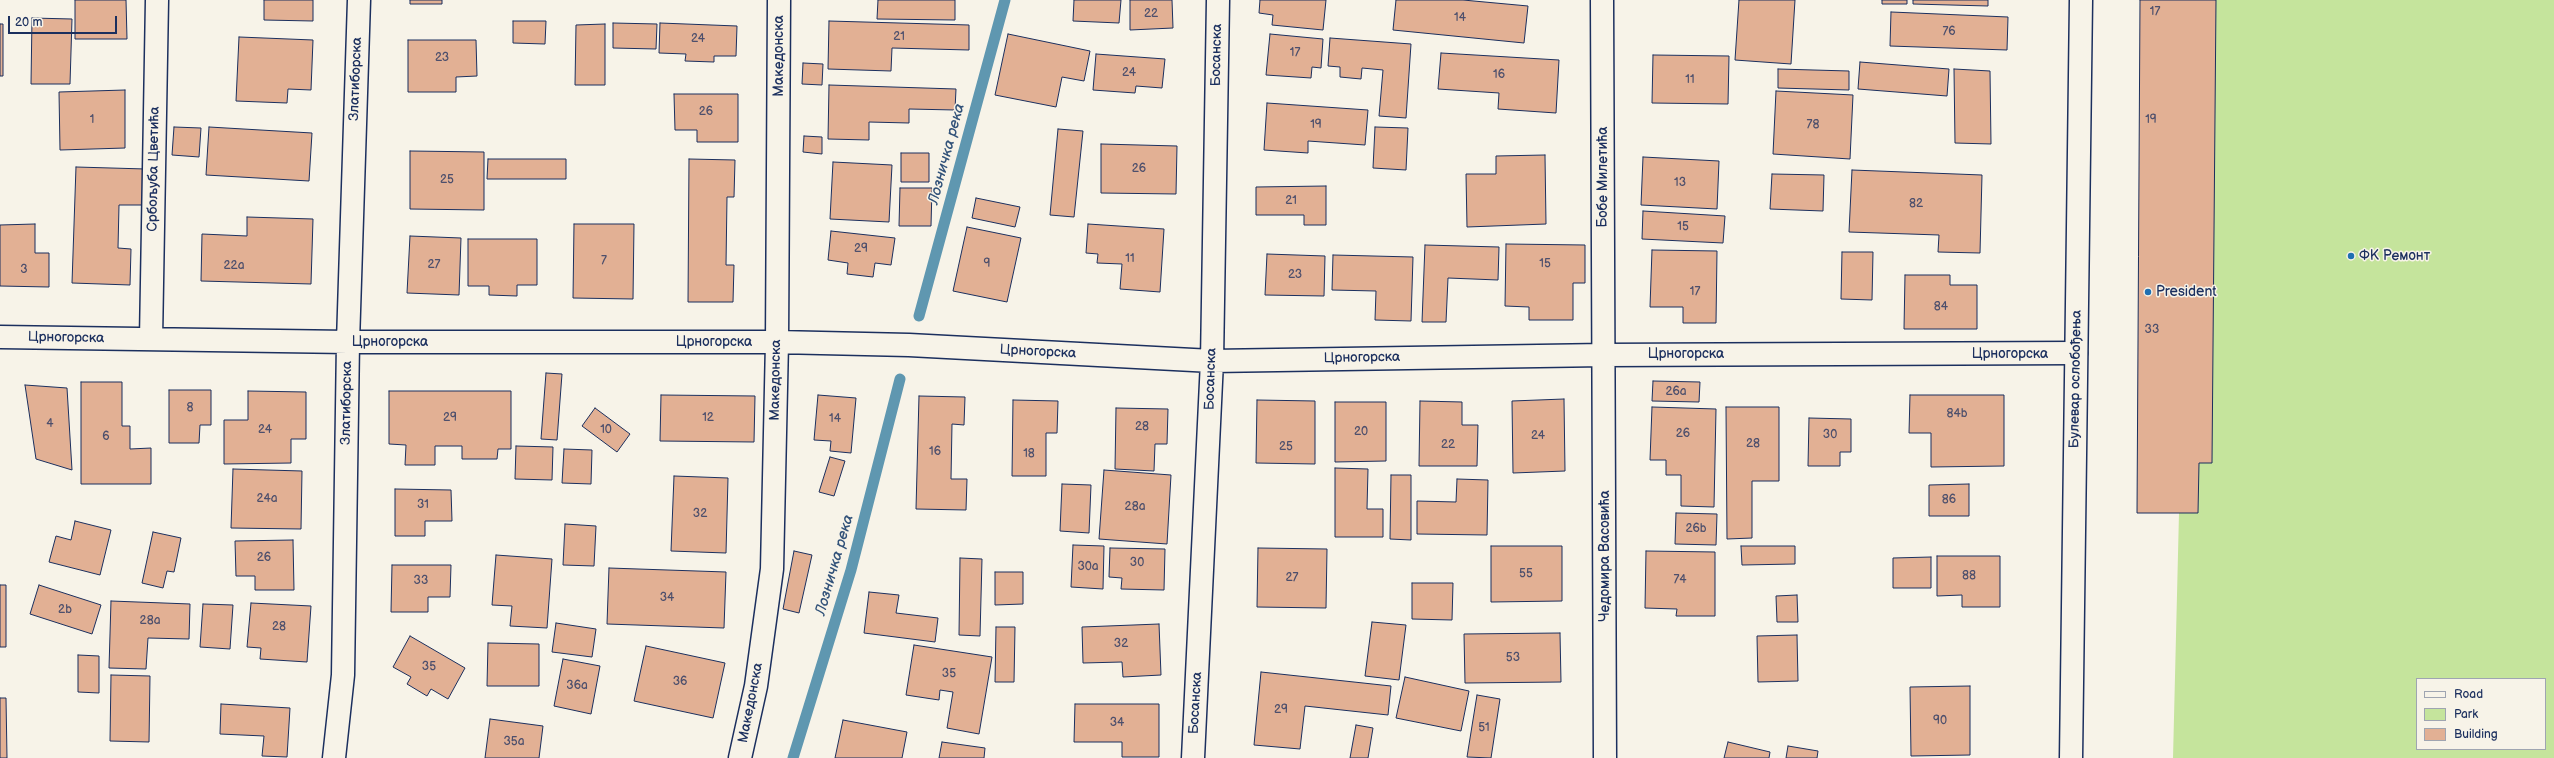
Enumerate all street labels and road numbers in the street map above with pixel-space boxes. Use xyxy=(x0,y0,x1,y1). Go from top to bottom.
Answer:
street label: Македонска xyxy=(771,15,787,97)
street label: Босанска xyxy=(1208,24,1226,86)
street label: Златиборска xyxy=(346,37,366,121)
street label: Србољуба Цветића xyxy=(145,106,163,232)
street label: Бобе Милетића xyxy=(1595,126,1611,228)
street label: Булевар ослобођења xyxy=(2066,310,2086,448)
street label: Црногорска xyxy=(28,329,104,347)
street label: Црногорска xyxy=(352,334,428,350)
street label: Црногорска xyxy=(676,334,752,350)
street label: Македонска xyxy=(767,339,785,421)
street label: Црногорска xyxy=(999,342,1077,362)
street label: Црногорска xyxy=(1648,346,1724,362)
street label: Црногорска xyxy=(1972,346,2048,362)
street label: Босанска xyxy=(1202,348,1220,410)
street label: Црногорска xyxy=(1324,349,1400,367)
street label: Златиборска xyxy=(338,361,356,445)
street label: Чедомира Васовића xyxy=(1597,490,1613,622)
street label: Македонска xyxy=(735,661,767,745)
street label: Босанска xyxy=(1186,671,1206,735)

